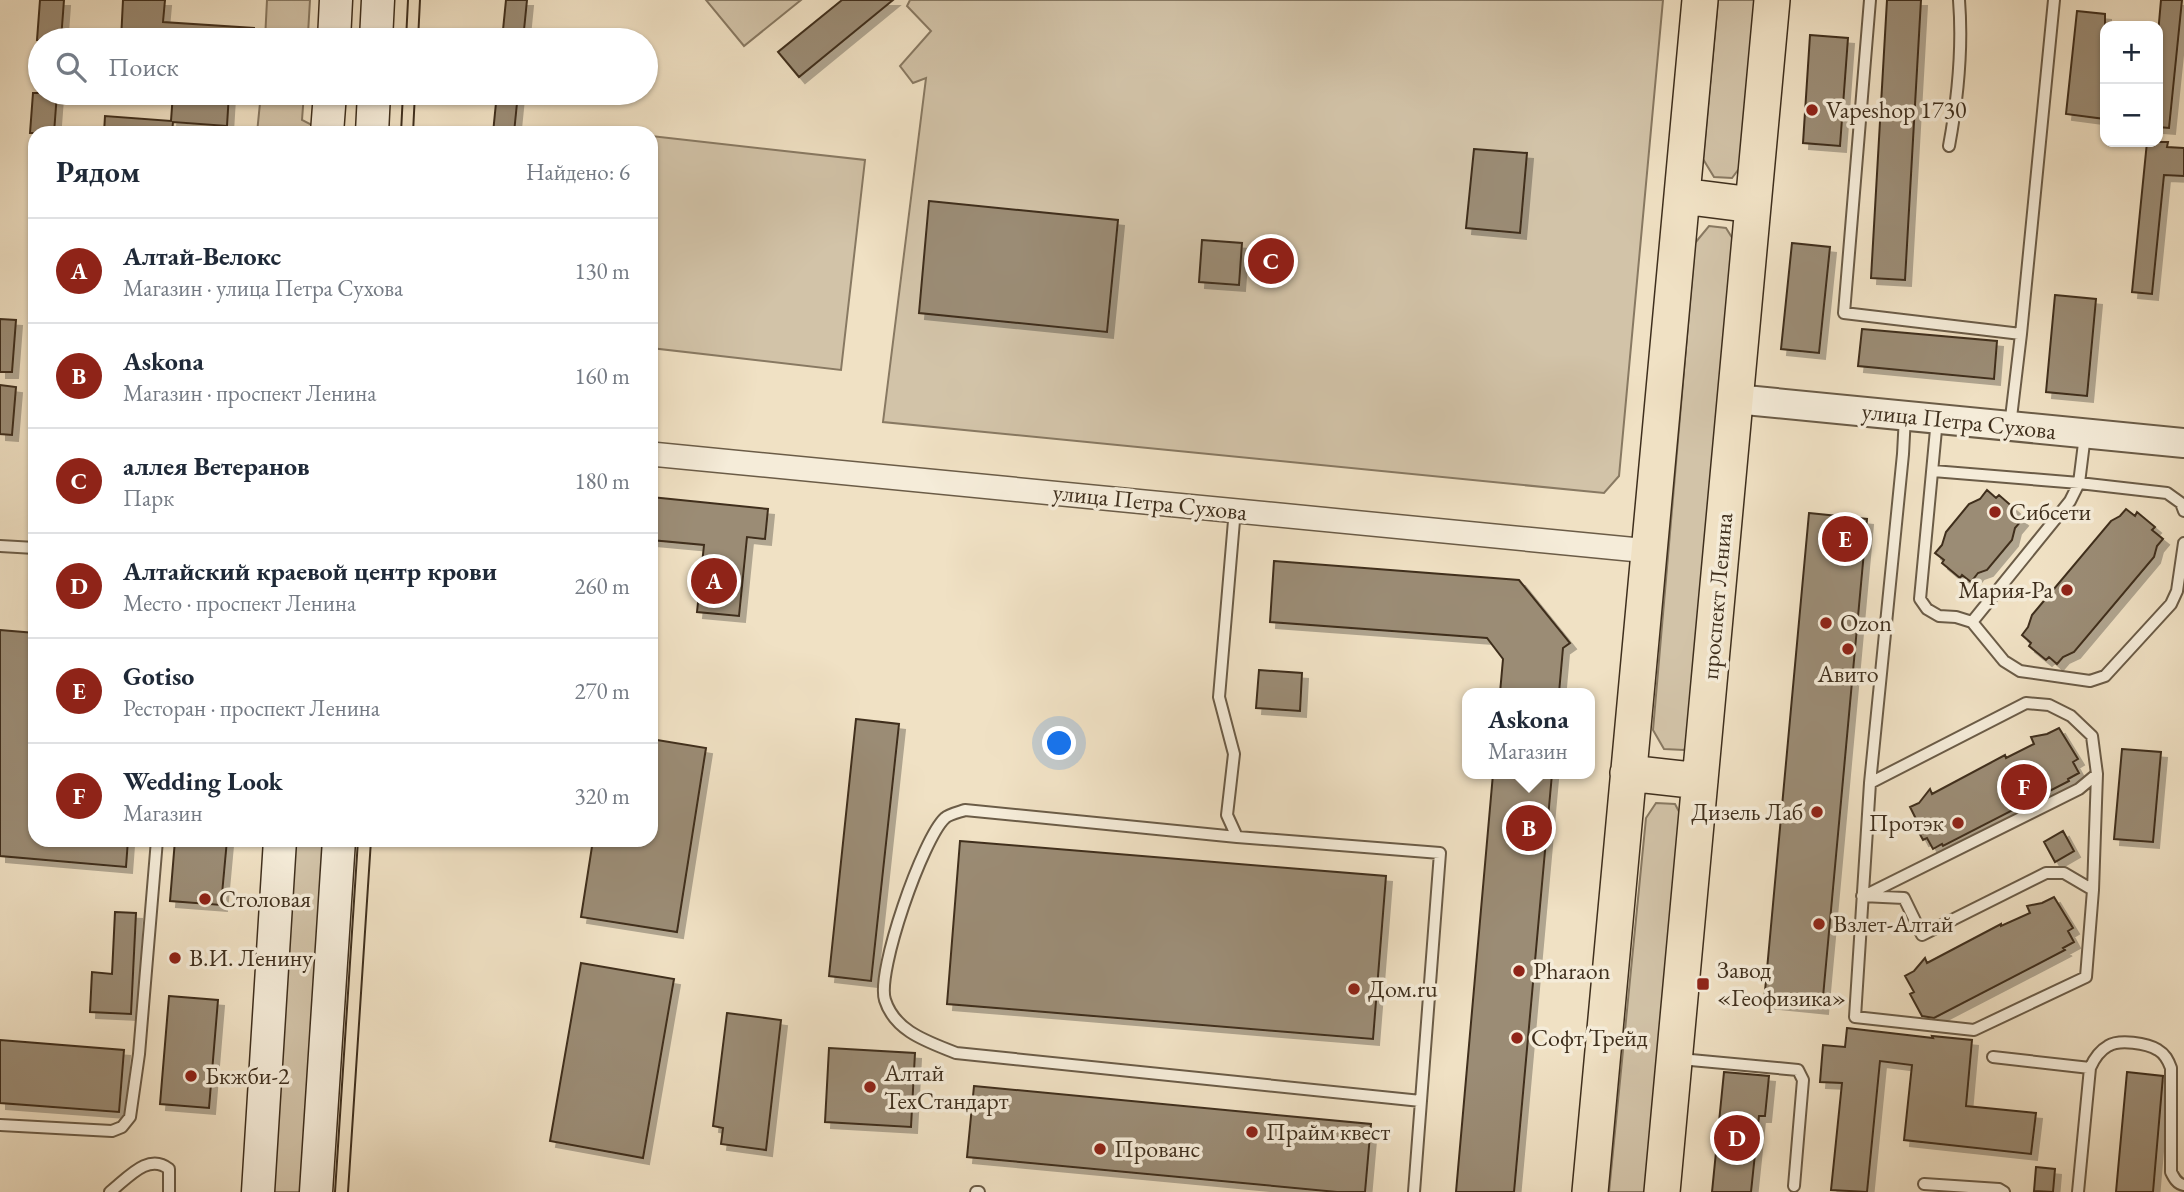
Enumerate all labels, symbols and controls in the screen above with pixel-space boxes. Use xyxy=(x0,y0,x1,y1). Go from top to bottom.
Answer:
map controls xyxy=(2100,21,2163,147)
button: + xyxy=(2100,21,2163,84)
search box xyxy=(28,28,658,105)
icon: search xyxy=(52,48,90,86)
text: Поиск xyxy=(108,50,179,84)
button: − xyxy=(2100,84,2163,147)
place label: Vapeshop 1730 xyxy=(1826,94,1966,125)
marker: Vapeshop 1730 xyxy=(1804,102,1820,118)
text: Рядом xyxy=(56,152,140,191)
text: Найдено: 6 xyxy=(526,157,630,187)
pin: C xyxy=(1248,235,1294,287)
text: Алтай-Велокс xyxy=(123,239,281,273)
text: A xyxy=(71,256,87,286)
text: 130 m xyxy=(574,256,630,286)
text: Магазин · улица Петра Сухова xyxy=(123,273,403,303)
text: Askona xyxy=(123,344,204,378)
text: B xyxy=(72,361,86,391)
text: 160 m xyxy=(574,361,630,391)
text: Магазин · проспект Ленина xyxy=(123,378,376,408)
street label: улица Петра Сухова xyxy=(1860,395,2058,446)
text: аллея Ветеранов xyxy=(123,449,310,483)
text: C xyxy=(71,466,87,496)
text: 180 m xyxy=(574,466,630,496)
street label: улица Петра Сухова xyxy=(1051,476,1249,527)
text: Парк xyxy=(123,483,174,513)
place label: Сибсети xyxy=(2009,496,2092,527)
marker: Сибсети xyxy=(1987,504,2003,520)
street label: проспект Ленина xyxy=(1694,511,1739,681)
pin: E xyxy=(1822,513,1868,565)
text: Алтайский краевой центр крови xyxy=(123,554,497,588)
pin: A xyxy=(691,555,737,607)
text: D xyxy=(70,571,88,601)
text: 260 m xyxy=(574,571,630,601)
place label: Мария-Ра xyxy=(1958,574,2053,605)
marker: Мария-Ра xyxy=(2059,582,2075,598)
text: Место · проспект Ленина xyxy=(123,588,356,618)
place label: Ozon xyxy=(1840,607,1892,638)
marker: Ozon xyxy=(1818,615,1834,631)
marker: Авито xyxy=(1840,641,1856,657)
place label: Авито xyxy=(1816,658,1879,689)
text: Gotiso xyxy=(123,659,194,693)
text: E xyxy=(72,676,86,706)
text: 270 m xyxy=(574,676,630,706)
popup xyxy=(1462,688,1595,779)
text: Ресторан · проспект Ленина xyxy=(123,693,380,723)
text: Askona xyxy=(1488,702,1569,736)
your location xyxy=(1042,726,1076,760)
text: Магазин xyxy=(1488,736,1567,766)
pin: F xyxy=(2001,761,2047,813)
text: Wedding Look xyxy=(123,764,283,798)
text: F xyxy=(73,781,85,811)
text: 320 m xyxy=(574,781,630,811)
place label: Дизель Лаб xyxy=(1691,796,1803,827)
text: Магазин xyxy=(123,798,202,828)
pin: B xyxy=(1506,802,1552,854)
marker: Дизель Лаб xyxy=(1809,804,1825,820)
place label: Протэк xyxy=(1869,807,1945,838)
marker: Протэк xyxy=(1950,815,1966,831)
place label: Столовая xyxy=(219,883,311,914)
marker: Столовая xyxy=(197,891,213,907)
place label: Взлет-Алтай xyxy=(1833,908,1954,939)
marker: Взлет-Алтай xyxy=(1811,916,1827,932)
place label: В.И. Ленину xyxy=(189,942,313,973)
marker: В.И. Ленину xyxy=(167,950,183,966)
place label: Завод «Геофизика» xyxy=(1717,954,1846,1013)
place label: Pharaon xyxy=(1533,955,1611,986)
marker: Pharaon xyxy=(1511,963,1527,979)
place label: Дом.ru xyxy=(1368,973,1438,1004)
marker: Завод «Геофизика» xyxy=(1695,976,1711,992)
marker: Дом.ru xyxy=(1346,981,1362,997)
place label: Софт Трейд xyxy=(1531,1022,1648,1053)
marker: Софт Трейд xyxy=(1509,1030,1525,1046)
place label: Алтай ТехСтандарт xyxy=(883,1057,1009,1116)
place label: Бкжби-2 xyxy=(205,1060,290,1091)
marker: Бкжби-2 xyxy=(183,1068,199,1084)
marker: Алтай ТехСтандарт xyxy=(862,1079,878,1095)
pin: D xyxy=(1714,1112,1760,1164)
place label: Прайм квест xyxy=(1266,1116,1390,1147)
marker: Прайм квест xyxy=(1244,1124,1260,1140)
place label: Прованс xyxy=(1114,1133,1200,1164)
marker: Прованс xyxy=(1092,1141,1108,1157)

